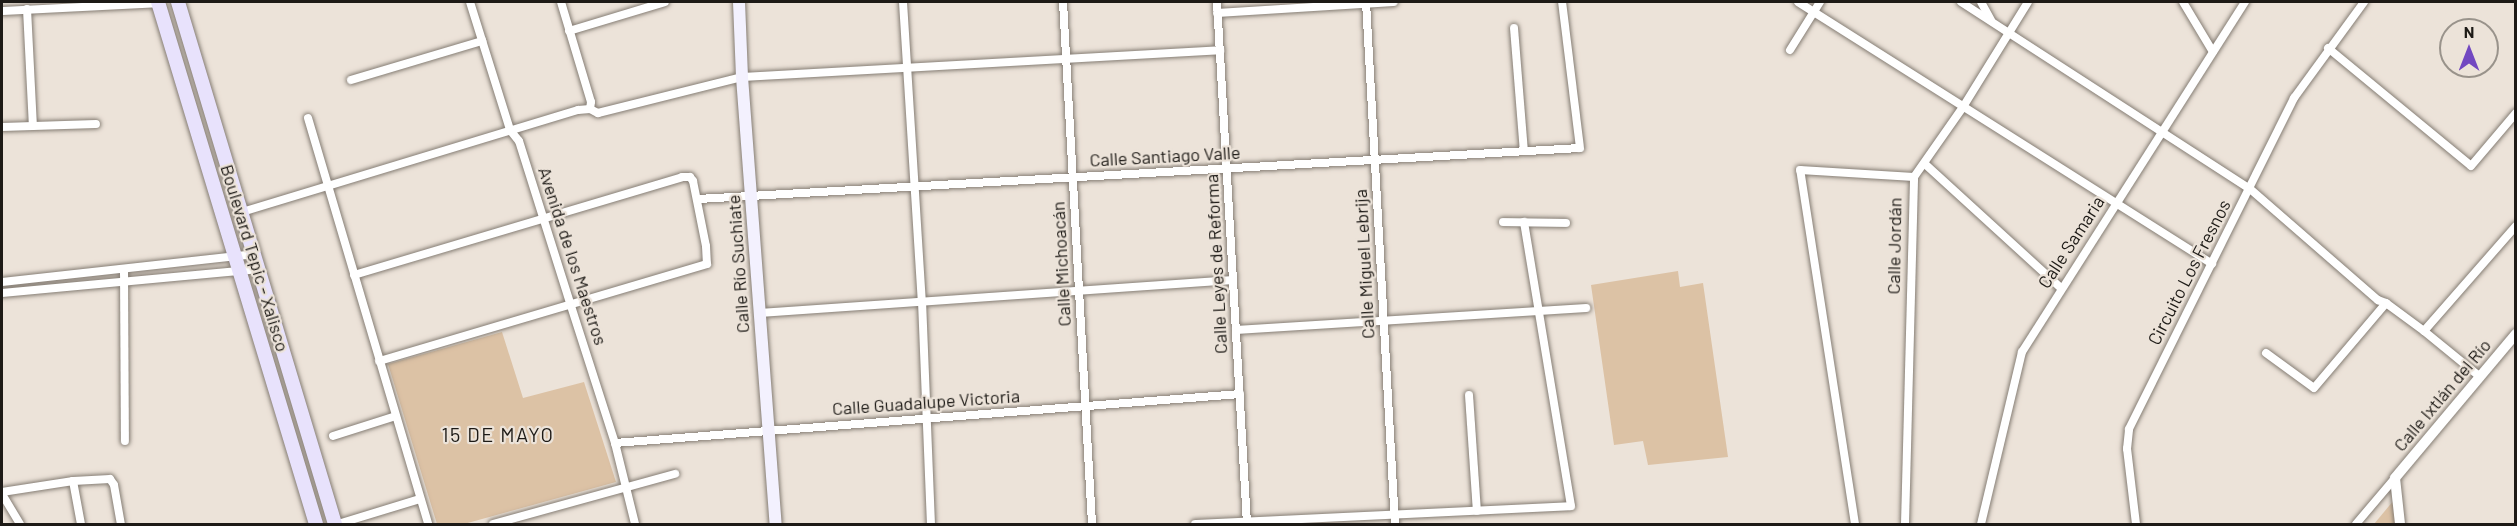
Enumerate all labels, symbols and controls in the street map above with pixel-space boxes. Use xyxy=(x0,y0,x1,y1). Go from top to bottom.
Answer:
north arrow xyxy=(2439,18,2499,78)
text: N xyxy=(2464,22,2474,41)
street label: Calle Santiago Valle xyxy=(1089,141,1241,171)
street label: Boulevard Tepic - Xalisco xyxy=(216,162,294,354)
street label: Avenida de los Maestros xyxy=(534,164,612,348)
street label: Calle Leyes de Reforma xyxy=(1200,173,1232,355)
street label: Calle Miguel Lebrija xyxy=(1349,189,1379,339)
street label: Calle Samaria xyxy=(2033,192,2109,292)
street label: Calle Río Suchiate xyxy=(722,194,754,334)
street label: Circuito Los Fresnos xyxy=(2143,196,2235,348)
street label: Calle Jordán xyxy=(1882,197,1906,295)
street label: Calle Michoacán xyxy=(1047,201,1075,327)
street label: Calle Ixtlán del Río xyxy=(2389,335,2495,455)
street label: Calle Guadalupe Victoria xyxy=(831,385,1021,419)
district label: 15 DE MAYO xyxy=(442,422,554,446)

